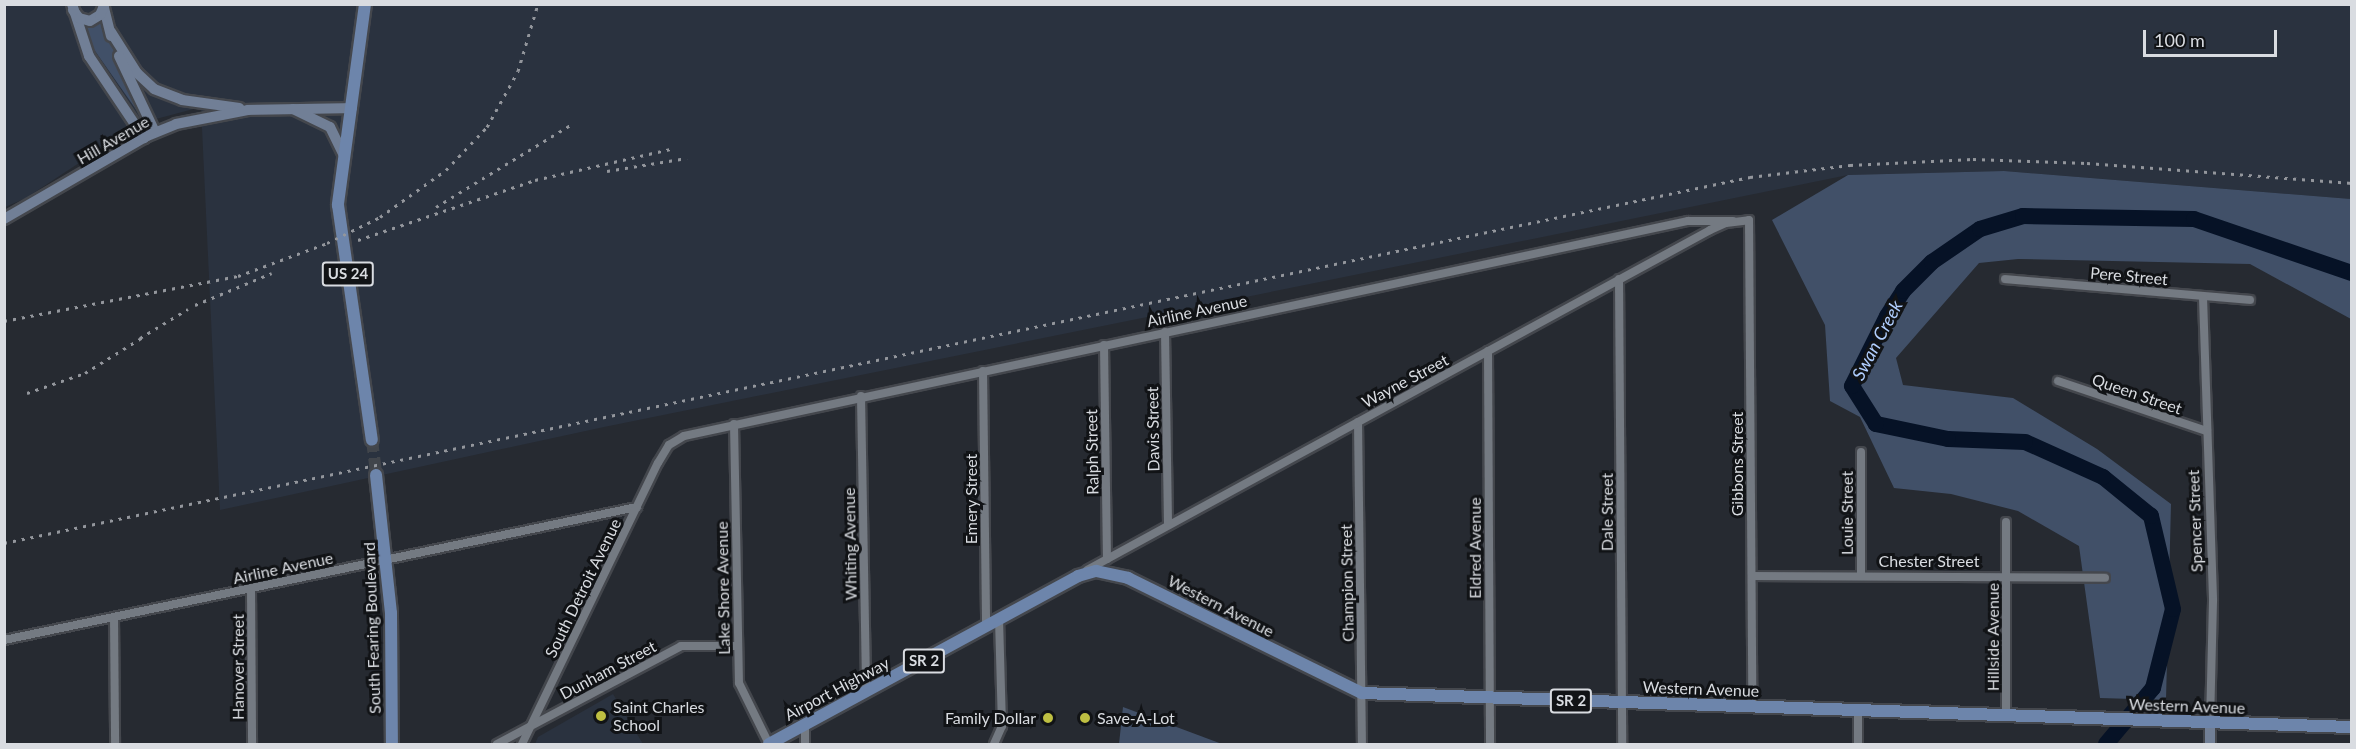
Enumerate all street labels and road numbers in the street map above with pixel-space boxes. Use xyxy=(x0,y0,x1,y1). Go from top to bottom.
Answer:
street label: Hill Avenue xyxy=(73,112,153,168)
road number: US 24 xyxy=(321,262,375,286)
street label: Pere Street xyxy=(2089,263,2169,289)
street label: Airline Avenue xyxy=(1145,291,1249,331)
street label: Wayne Street xyxy=(1358,350,1452,412)
street label: Queen Street xyxy=(2090,370,2184,418)
street label: Davis Street xyxy=(1143,386,1163,472)
street label: Ralph Street xyxy=(1082,409,1102,495)
street label: Gibbons Street xyxy=(1727,412,1747,516)
street label: Emery Street xyxy=(961,454,981,544)
street label: Spencer Street xyxy=(2184,469,2206,573)
street label: Louie Street xyxy=(1837,471,1857,555)
street label: Dale Street xyxy=(1597,473,1617,551)
street label: Whiting Avenue xyxy=(839,487,861,601)
street label: Eldred Avenue xyxy=(1465,497,1485,599)
street label: South Detroit Avenue xyxy=(541,515,625,661)
street label: Lake Shore Avenue xyxy=(712,521,734,655)
street label: Champion Street xyxy=(1336,524,1358,642)
street label: South Fearing Boulevard xyxy=(359,542,385,714)
street label: Airline Avenue xyxy=(231,548,335,588)
street label: Chester Street xyxy=(1878,551,1980,571)
street label: Western Avenue xyxy=(1165,571,1277,641)
street label: Hillside Avenue xyxy=(1983,583,2003,691)
street label: Hanover Street xyxy=(228,614,248,720)
street label: Dunham Street xyxy=(557,637,659,703)
road number: SR 2 xyxy=(902,649,946,673)
street label: Airport Highway xyxy=(781,653,893,725)
street label: Western Avenue xyxy=(1642,677,1760,701)
road number: SR 2 xyxy=(1548,689,1594,713)
street label: Western Avenue xyxy=(2128,694,2246,718)

